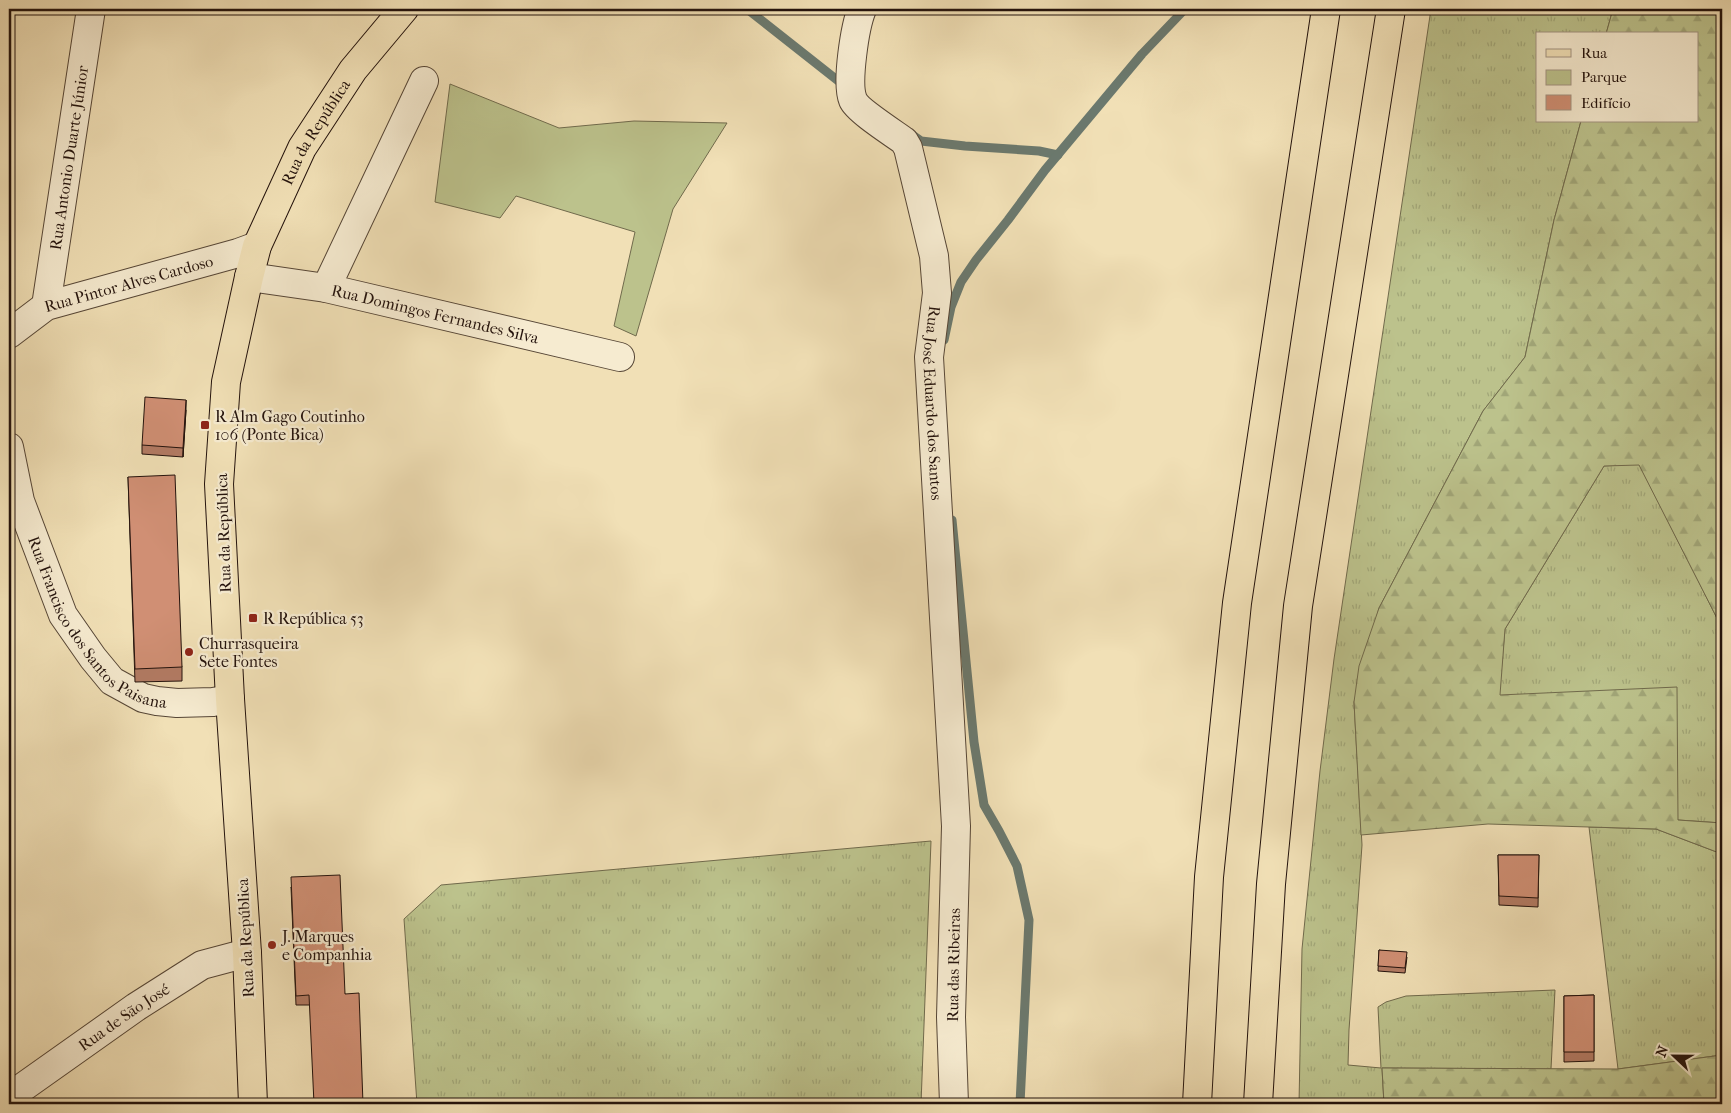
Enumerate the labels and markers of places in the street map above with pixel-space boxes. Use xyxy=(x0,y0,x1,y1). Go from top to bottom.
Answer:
place label: R Alm Gago Coutinho 106 (Ponte Bica) xyxy=(215,407,365,444)
marker: R Alm Gago Coutinho 106 (Ponte Bica) xyxy=(199,419,211,431)
place label: R República 53 xyxy=(263,609,364,628)
marker: R República 53 xyxy=(247,612,259,624)
place label: Churrasqueira Sete Fontes xyxy=(199,634,299,671)
marker: Churrasqueira Sete Fontes xyxy=(183,646,195,658)
place label: J. Marques e Companhia xyxy=(280,927,373,964)
marker: J. Marques e Companhia xyxy=(266,939,278,951)

